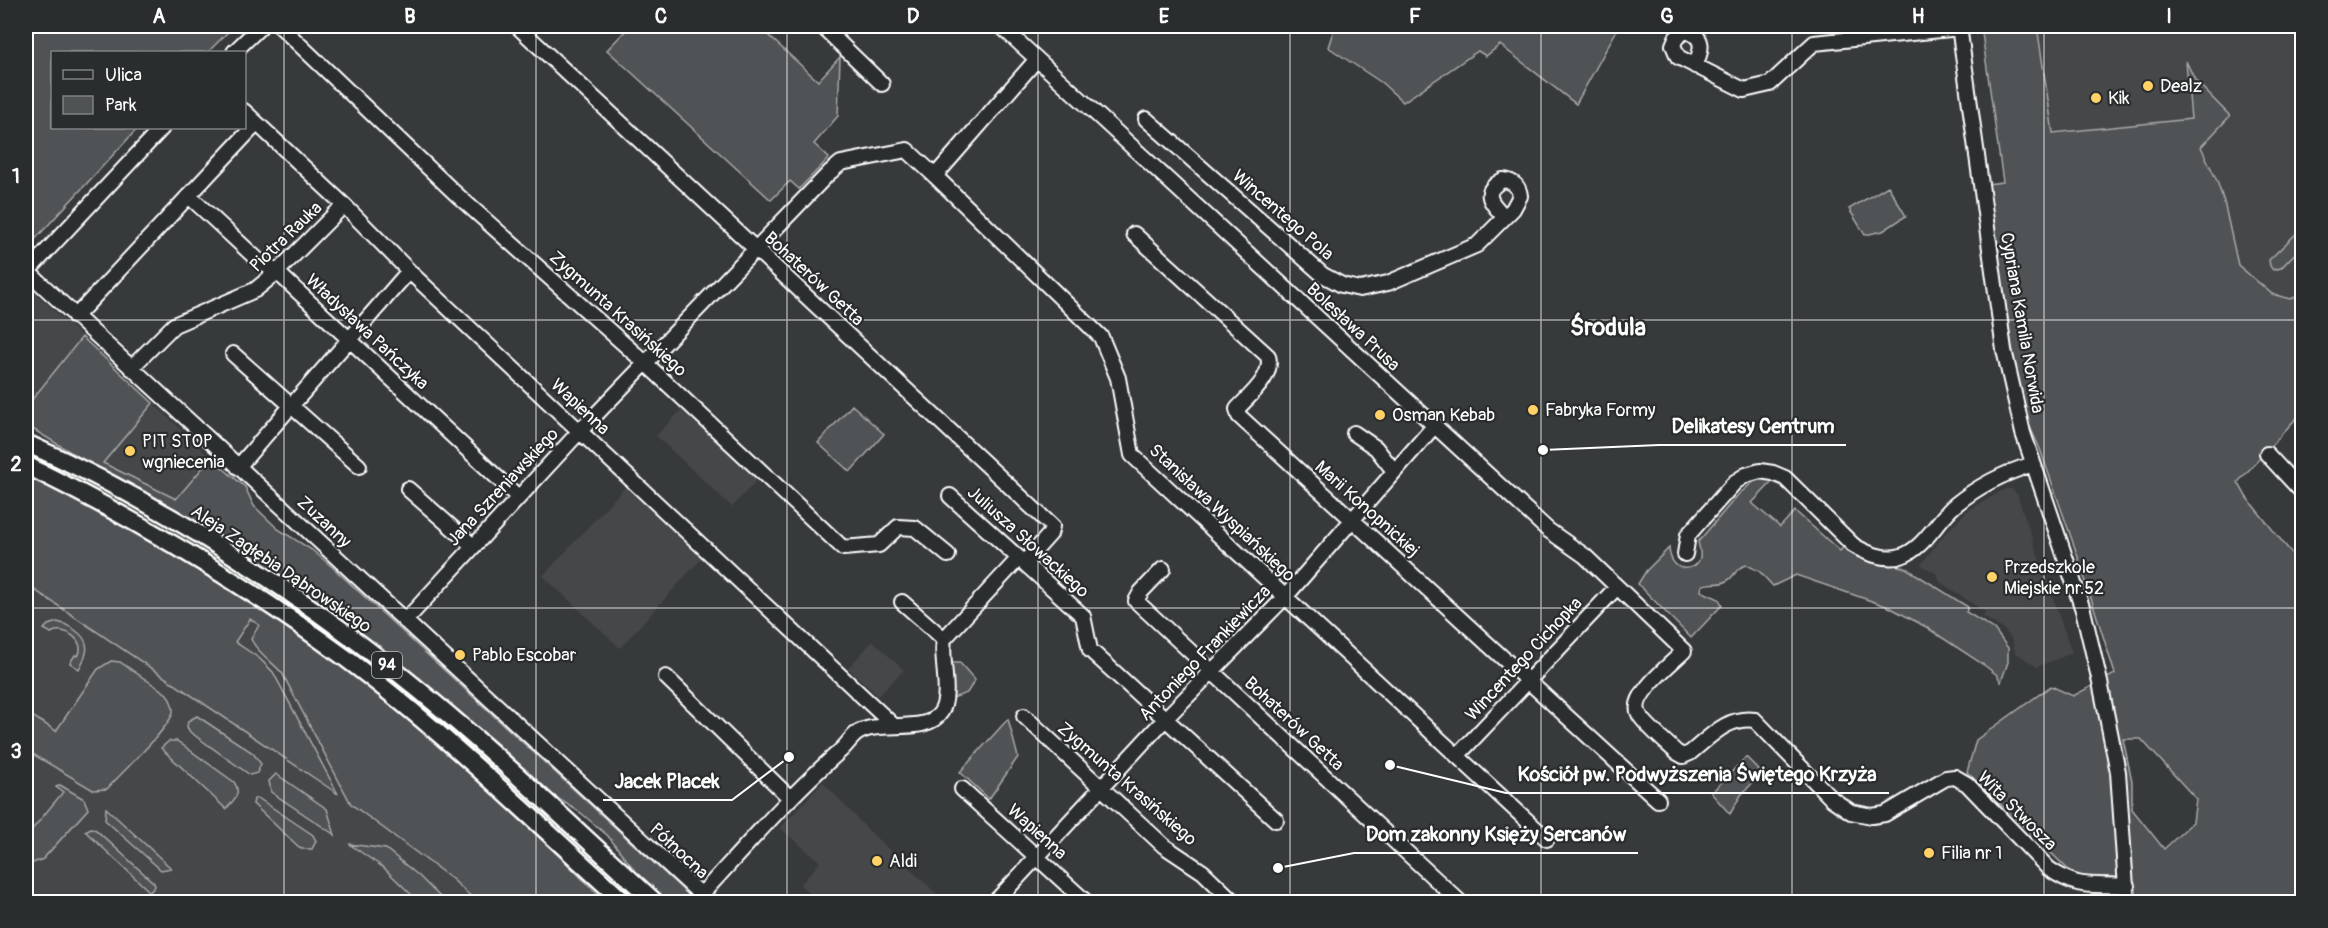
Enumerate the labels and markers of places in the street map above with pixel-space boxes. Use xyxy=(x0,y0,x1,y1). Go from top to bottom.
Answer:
place label: Dealz xyxy=(2160,75,2202,98)
marker: Dealz xyxy=(2141,79,2155,93)
place label: Kik xyxy=(2108,87,2130,110)
marker: Kik xyxy=(2089,91,2103,105)
place label: Fabryka Formy xyxy=(1545,399,1656,422)
marker: Fabryka Formy xyxy=(1526,403,1540,417)
place label: Osman Kebab xyxy=(1392,404,1495,427)
callout: Delikatesy Centrum xyxy=(1659,407,1846,445)
marker: Osman Kebab xyxy=(1373,408,1387,422)
place label: PIT STOP wgniecenia xyxy=(142,430,225,474)
marker: PIT STOP wgniecenia xyxy=(123,444,137,458)
place label: Przedszkole Miejskie nr.52 xyxy=(2004,556,2104,600)
marker: Przedszkole Miejskie nr.52 xyxy=(1985,570,1999,584)
place label: Pablo Escobar xyxy=(472,644,577,667)
marker: Pablo Escobar xyxy=(453,648,467,662)
callout: Kościół pw. Podwyższenia Świętego Krzyża xyxy=(1506,755,1889,793)
callout: Jacek Placek xyxy=(603,762,732,800)
callout: Dom zakonny Księży Sercanów xyxy=(1354,815,1638,853)
place label: Filia nr 1 xyxy=(1941,842,2002,865)
marker: Filia nr 1 xyxy=(1922,846,1936,860)
place label: Aldi xyxy=(889,850,917,873)
marker: Aldi xyxy=(870,854,884,868)

